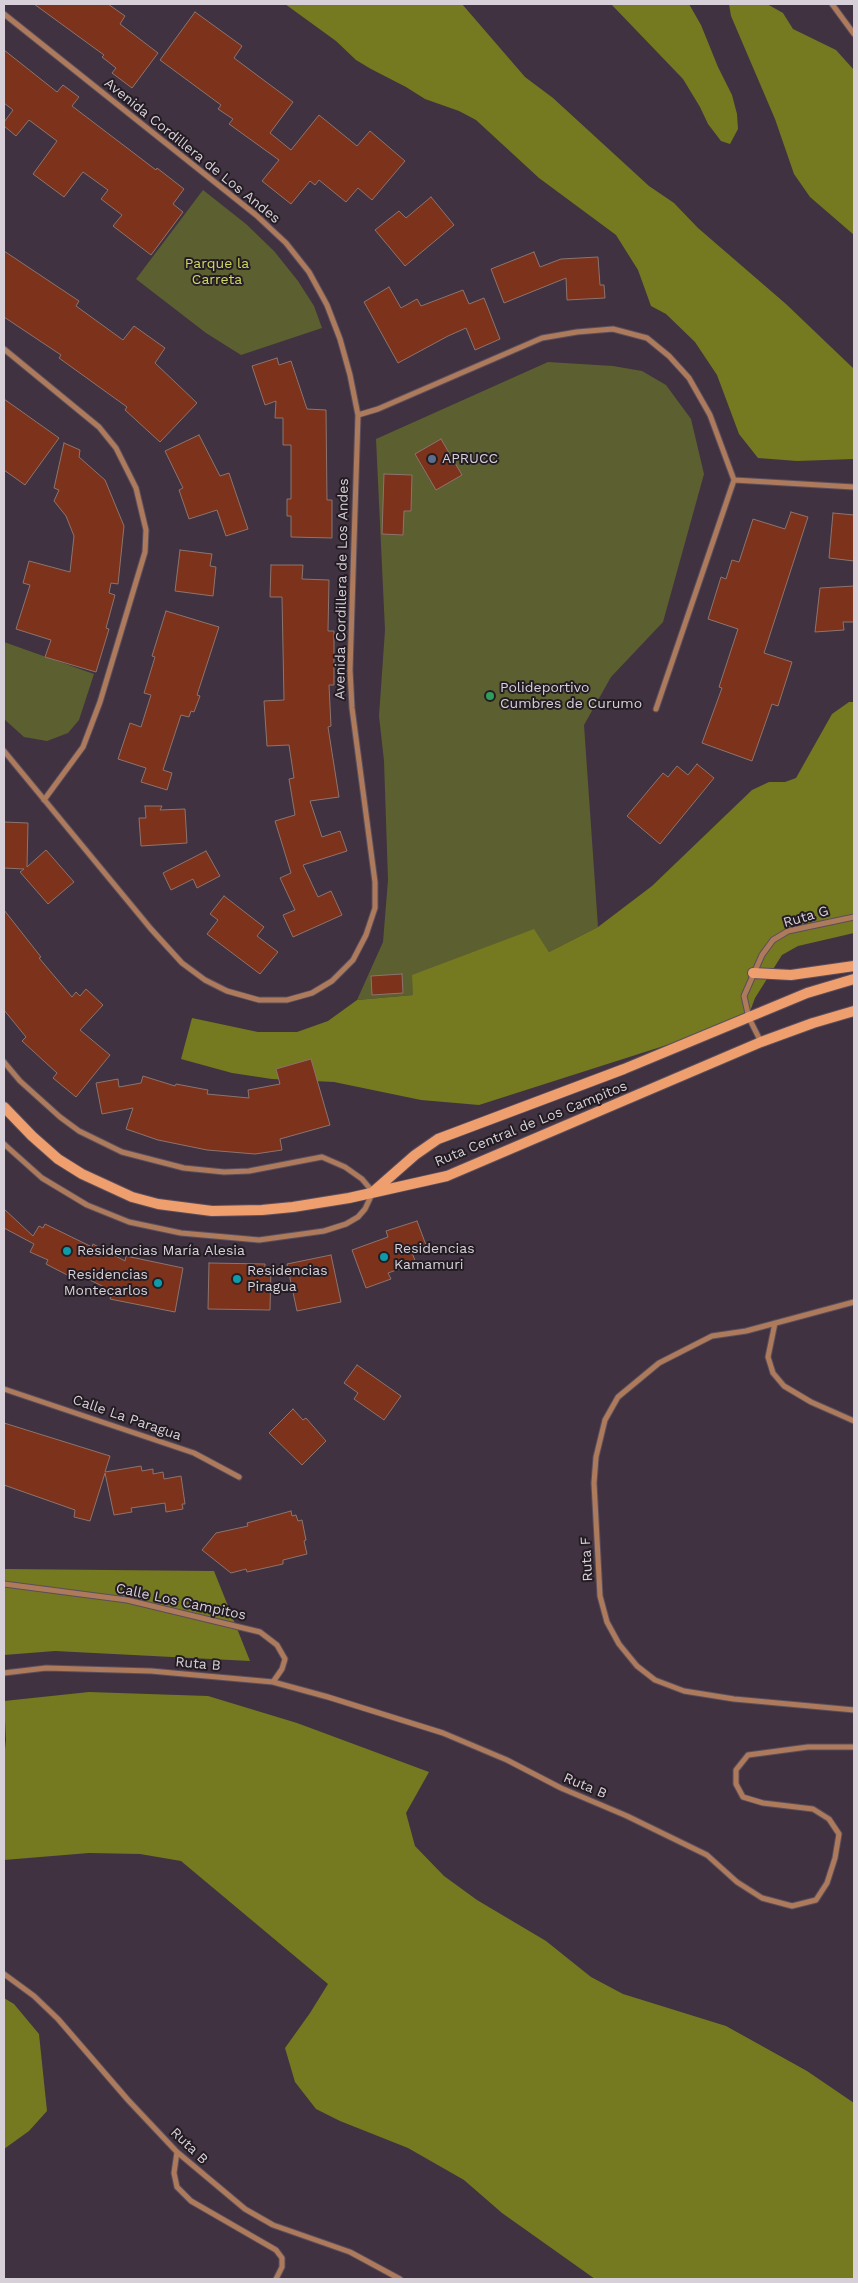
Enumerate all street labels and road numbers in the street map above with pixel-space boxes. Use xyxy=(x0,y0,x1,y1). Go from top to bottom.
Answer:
street label: Avenida Cordillera de Los Andes xyxy=(101,75,283,227)
street label: Avenida Cordillera de Los Andes xyxy=(332,478,352,700)
street label: Ruta G xyxy=(781,903,831,931)
street label: Ruta Central de Los Campitos xyxy=(432,1078,630,1170)
street label: Calle La Paragua xyxy=(70,1392,184,1444)
street label: Ruta F xyxy=(577,1536,597,1582)
street label: Calle Los Campitos xyxy=(114,1580,248,1624)
street label: Ruta B xyxy=(175,1654,221,1674)
street label: Ruta B xyxy=(561,1769,609,1803)
street label: Ruta B xyxy=(167,2124,211,2168)

